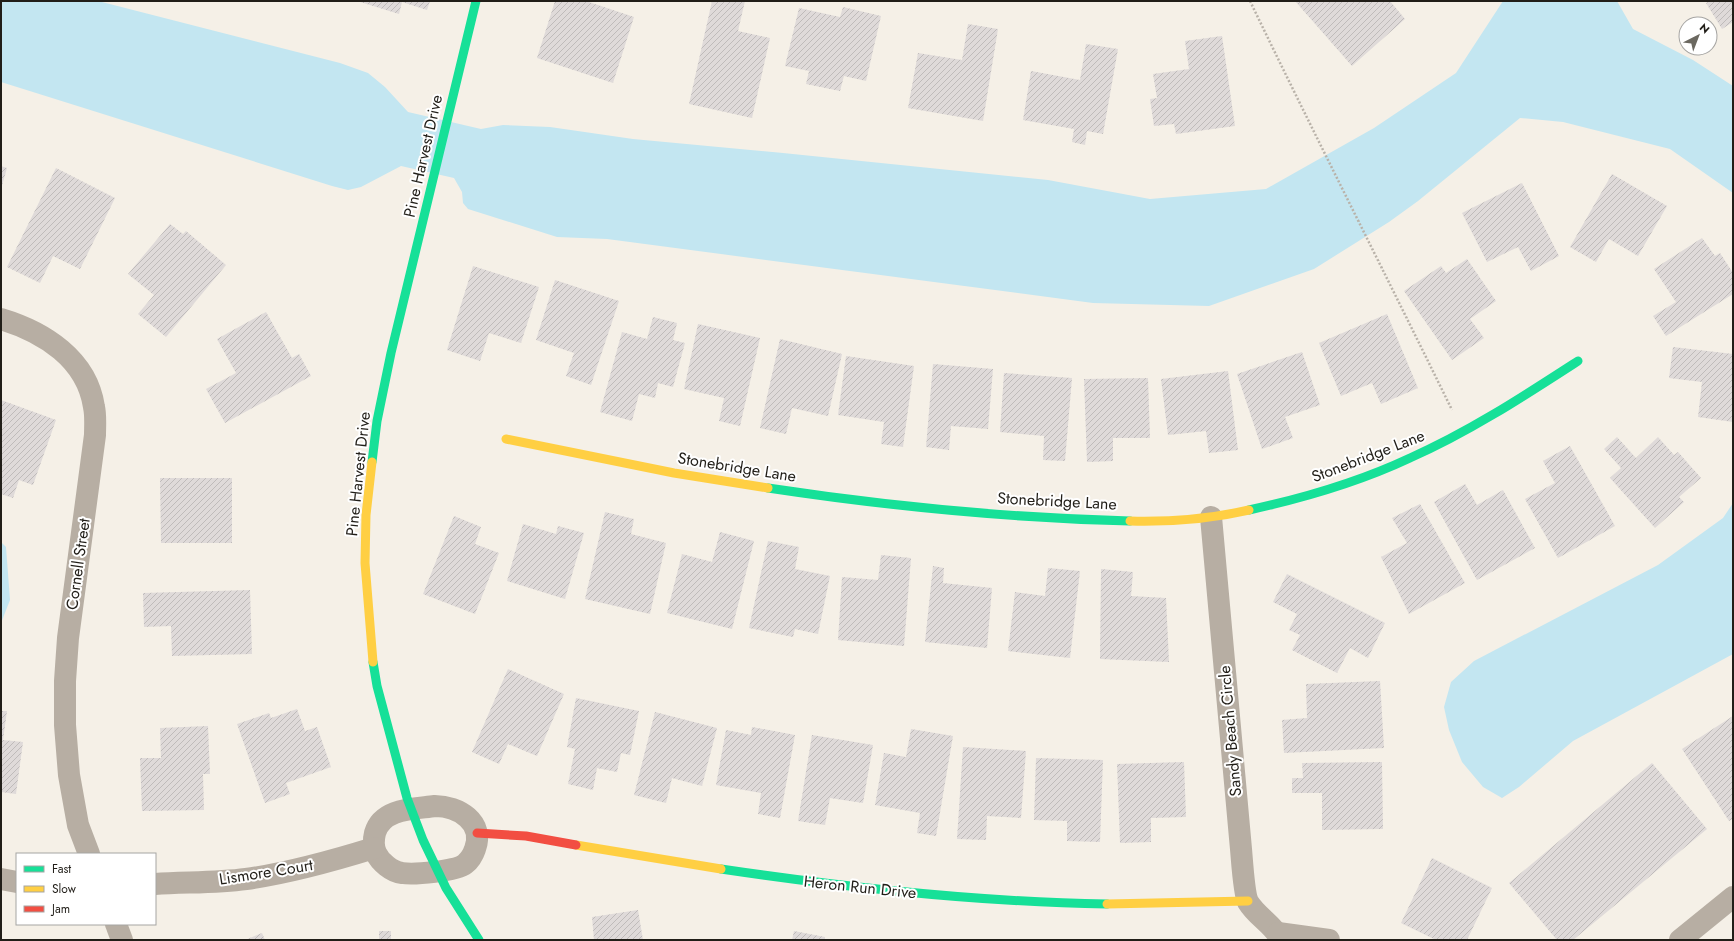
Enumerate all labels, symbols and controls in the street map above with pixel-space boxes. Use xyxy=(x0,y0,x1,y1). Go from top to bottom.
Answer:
north arrow xyxy=(1678,16,1718,56)
text: N xyxy=(1696,20,1713,37)
street label: Pine Harvest Drive xyxy=(398,92,448,220)
street label: Pine Harvest Drive xyxy=(340,411,376,537)
street label: Stonebridge Lane xyxy=(1308,424,1428,488)
street label: Stonebridge Lane xyxy=(676,446,798,488)
street label: Stonebridge Lane xyxy=(997,486,1117,516)
street label: Cornell Street xyxy=(60,517,96,611)
street label: Sandy Beach Circle xyxy=(1213,665,1247,797)
legend xyxy=(16,853,156,925)
street label: Lismore Court xyxy=(217,853,315,891)
text: Fast xyxy=(52,860,71,878)
street label: Heron Run Drive xyxy=(803,870,917,904)
text: Slow xyxy=(52,880,77,898)
text: Jam xyxy=(50,900,70,918)

